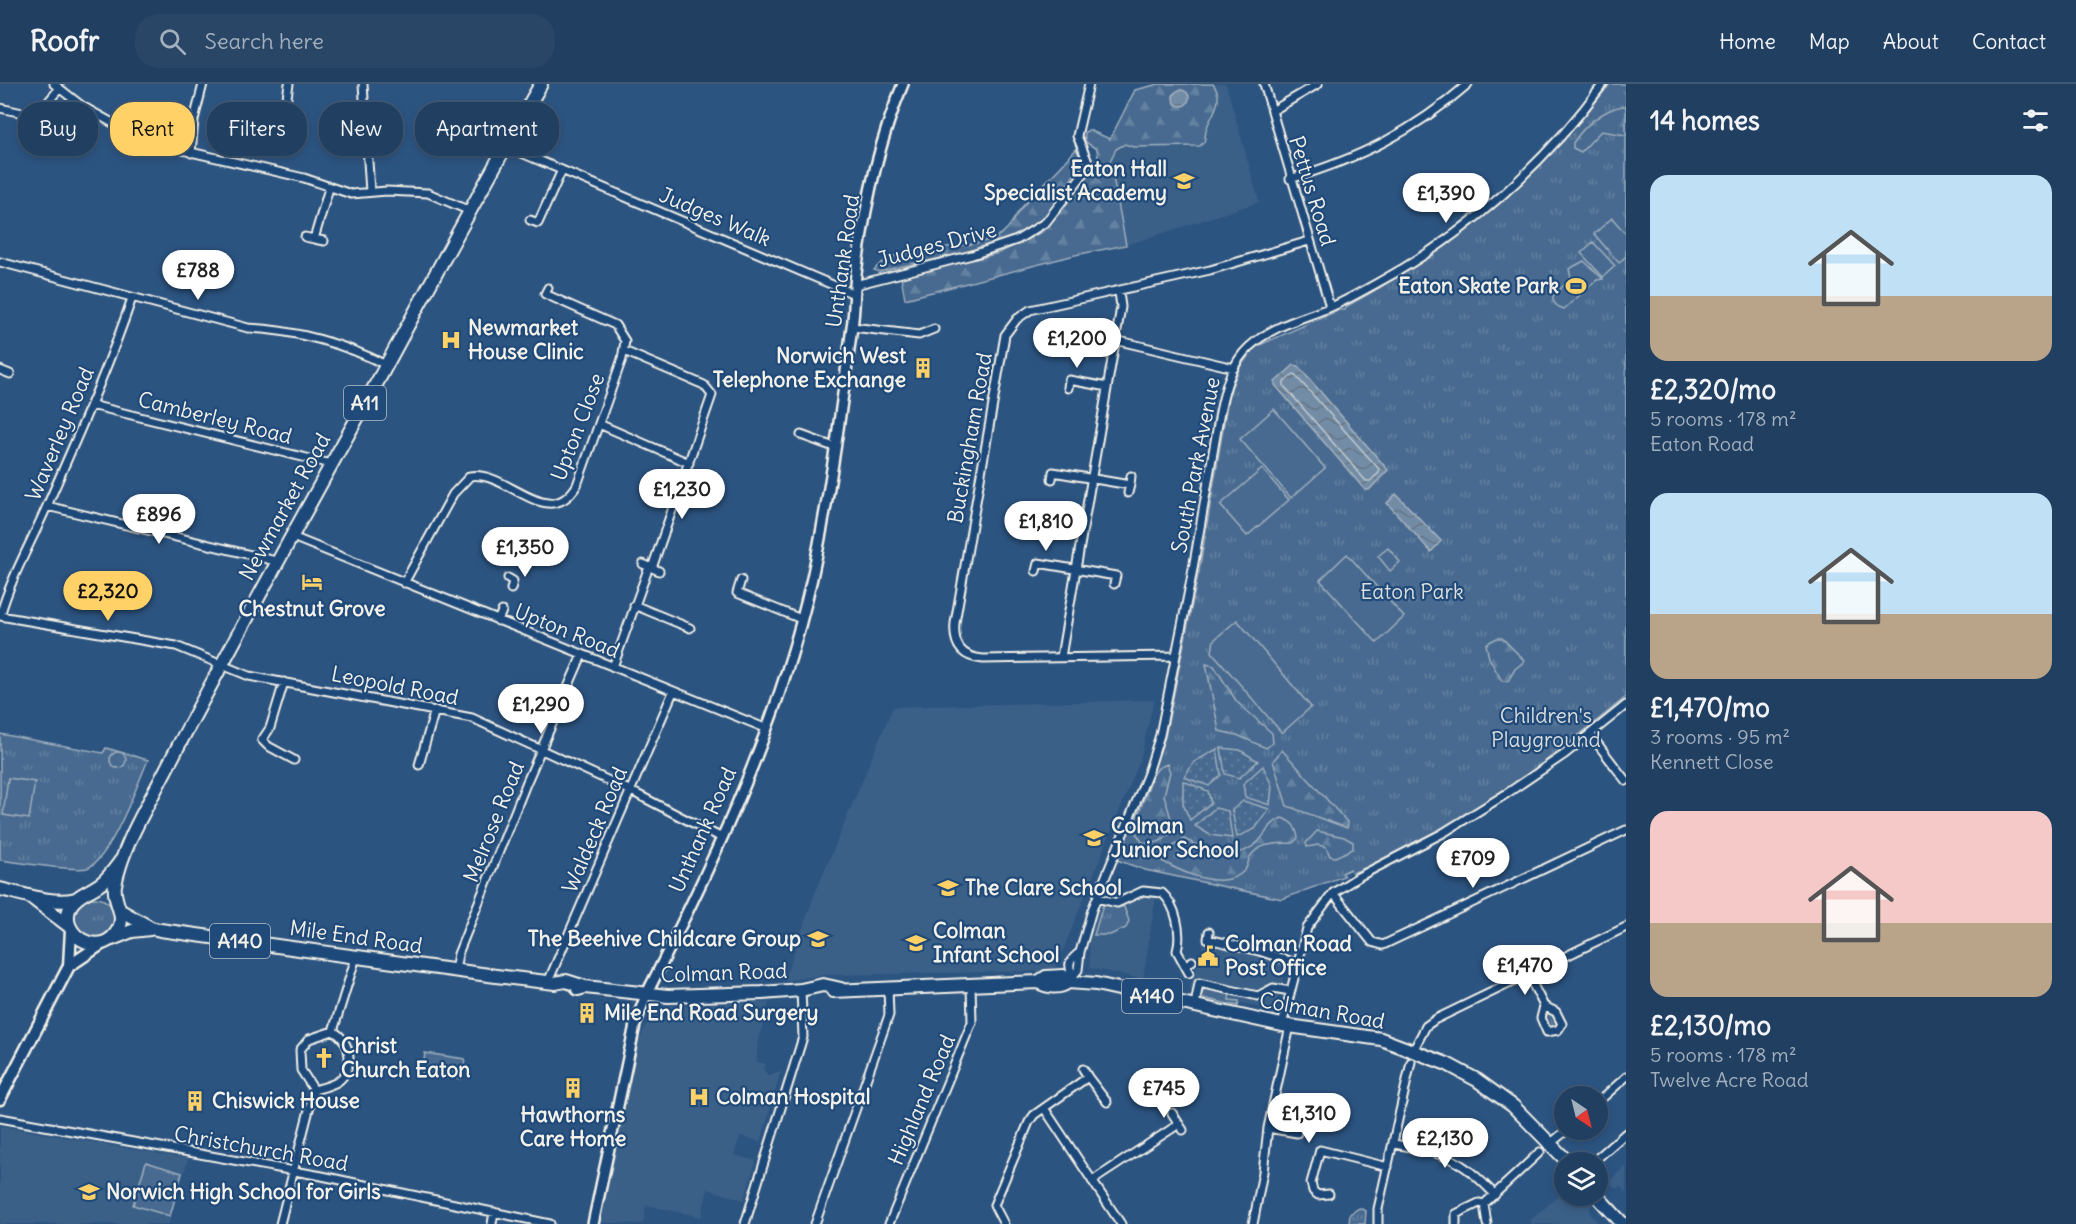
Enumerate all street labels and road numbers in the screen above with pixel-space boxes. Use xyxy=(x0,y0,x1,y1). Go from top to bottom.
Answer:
street label: Pettus Road xyxy=(1283,133,1342,249)
street label: Judges Walk xyxy=(655,181,775,252)
street label: Unthank Road xyxy=(820,192,865,329)
street label: Judges Drive xyxy=(874,216,999,273)
street label: Buckingham Road xyxy=(941,351,998,525)
street label: Waverley Road xyxy=(19,363,100,505)
street label: Upton Close xyxy=(545,369,610,485)
street label: South Park Avenue xyxy=(1165,375,1226,555)
street label: Camberley Road xyxy=(135,385,295,450)
road number: A11 xyxy=(344,386,386,420)
street label: Newmarket Road xyxy=(233,428,336,585)
street label: Upton Road xyxy=(511,597,624,664)
street label: Leopold Road xyxy=(329,660,461,711)
street label: Melrose Road xyxy=(457,757,530,886)
street label: Waldeck Road xyxy=(556,763,633,897)
street label: Unthank Road xyxy=(663,763,742,897)
street label: Mile End Road xyxy=(288,914,424,959)
road number: A140 xyxy=(210,924,270,958)
street label: Colman Road xyxy=(660,957,788,988)
road number: A140 xyxy=(1122,979,1182,1013)
street label: Colman Road xyxy=(1257,986,1387,1035)
street label: Highland Road xyxy=(882,1031,961,1169)
street label: Christchurch Road xyxy=(172,1120,350,1177)

